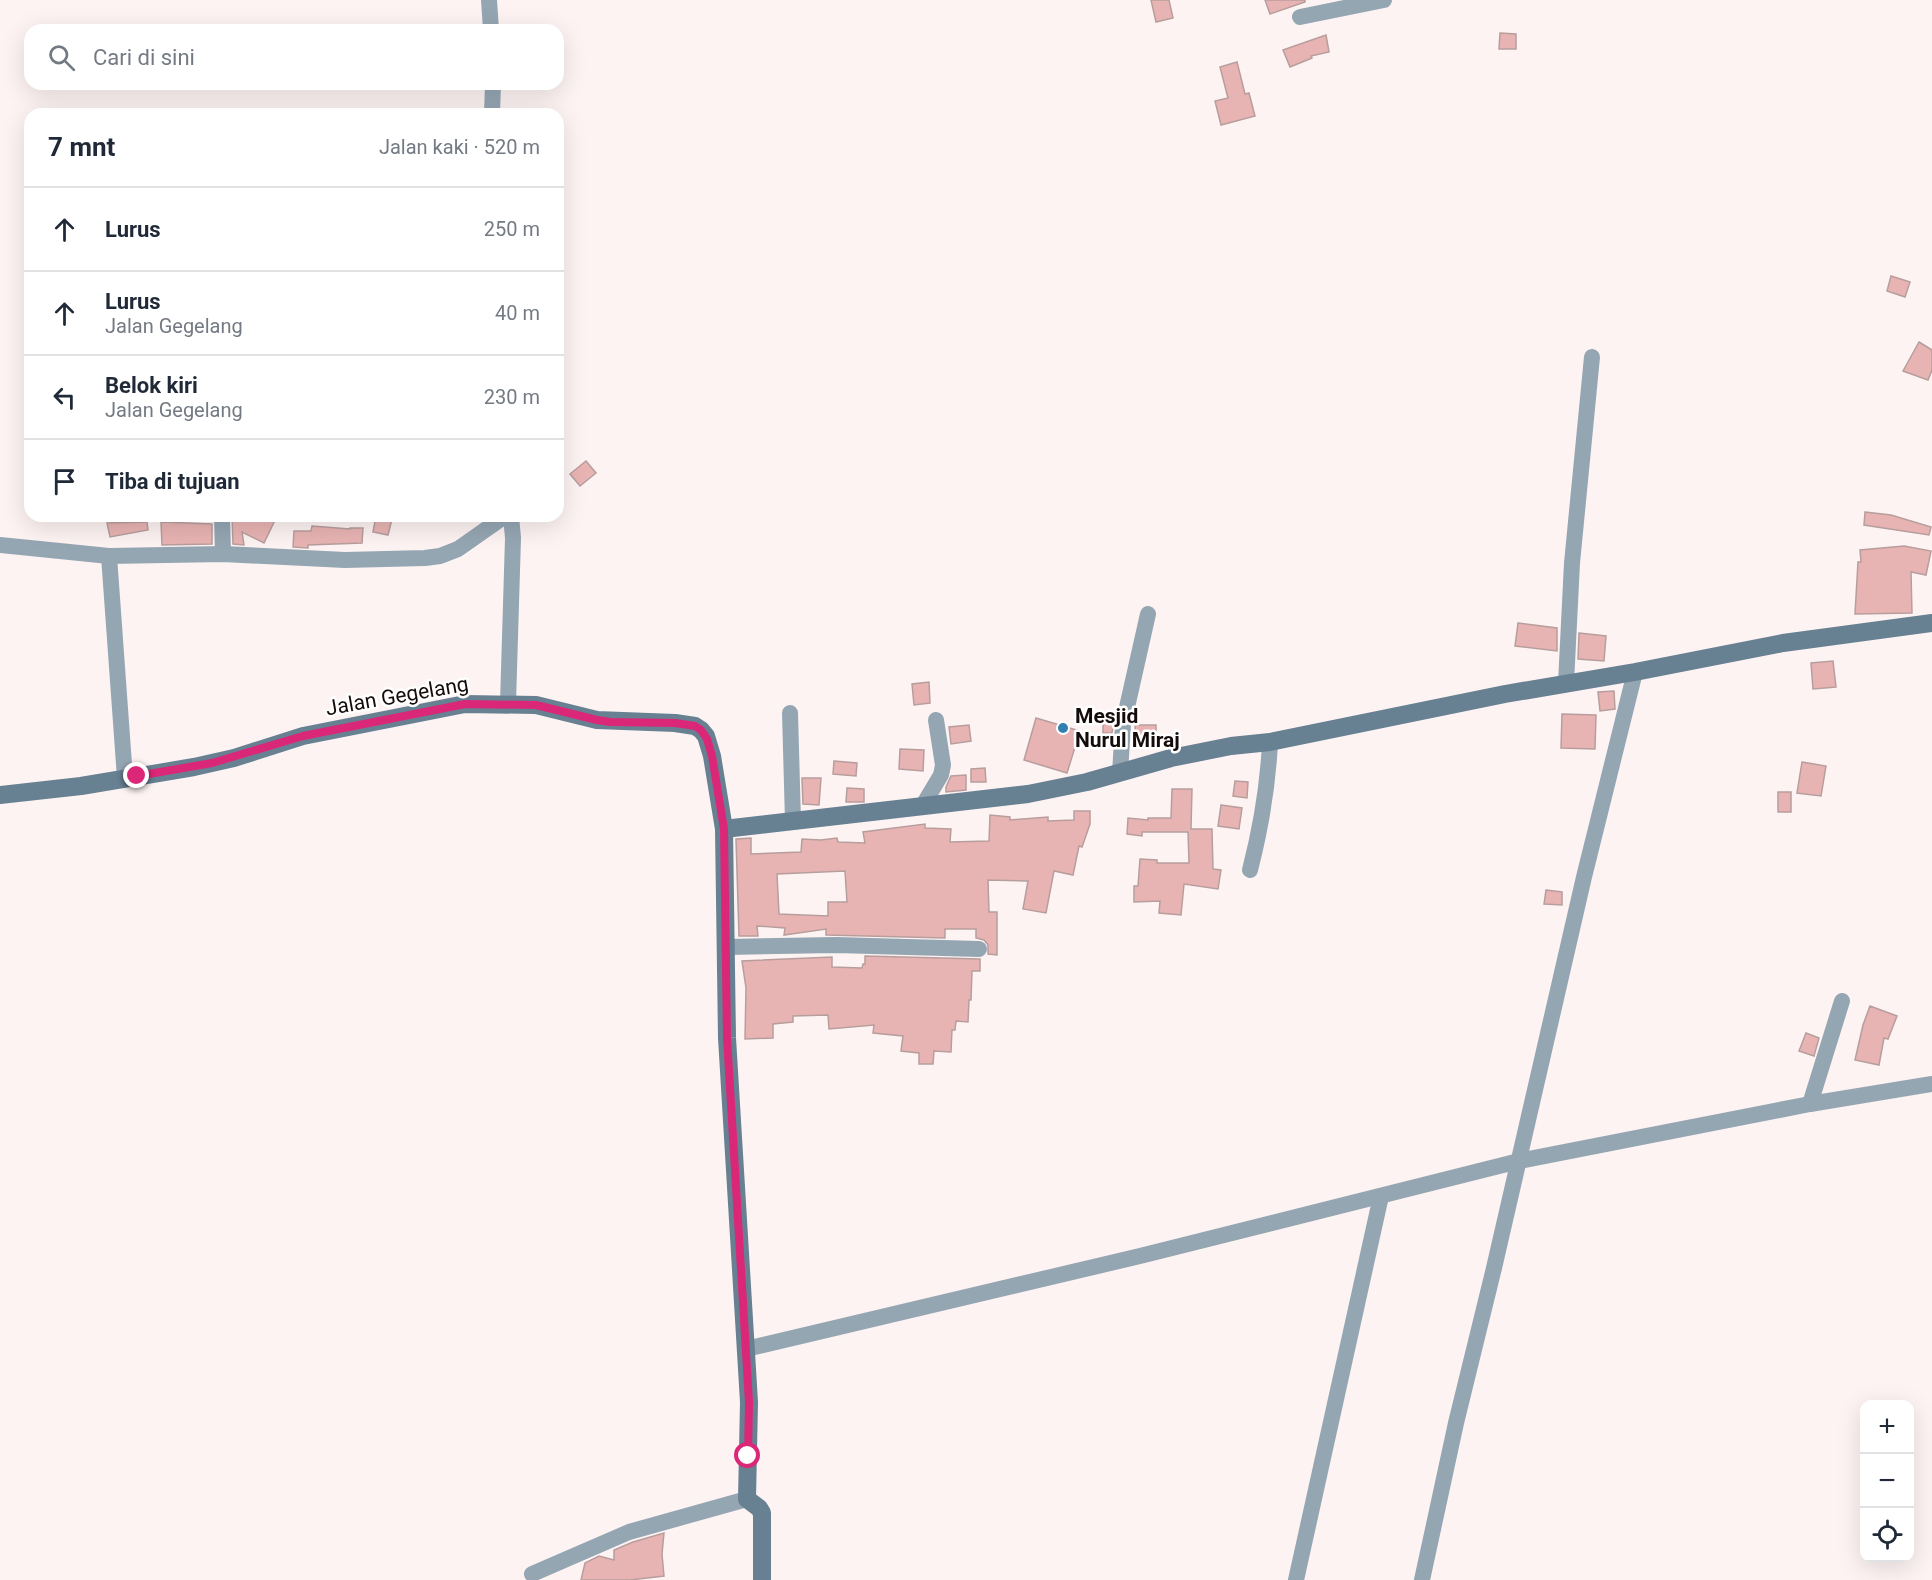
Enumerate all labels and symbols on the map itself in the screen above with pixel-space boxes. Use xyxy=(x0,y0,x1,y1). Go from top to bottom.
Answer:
street label: Jalan Gegelang xyxy=(324,672,470,720)
place label: Mesjid Nurul Miraj xyxy=(1075,704,1180,752)
marker: Mesjid Nurul Miraj xyxy=(1056,721,1070,735)
route end xyxy=(123,762,149,788)
route start xyxy=(734,1442,760,1468)

